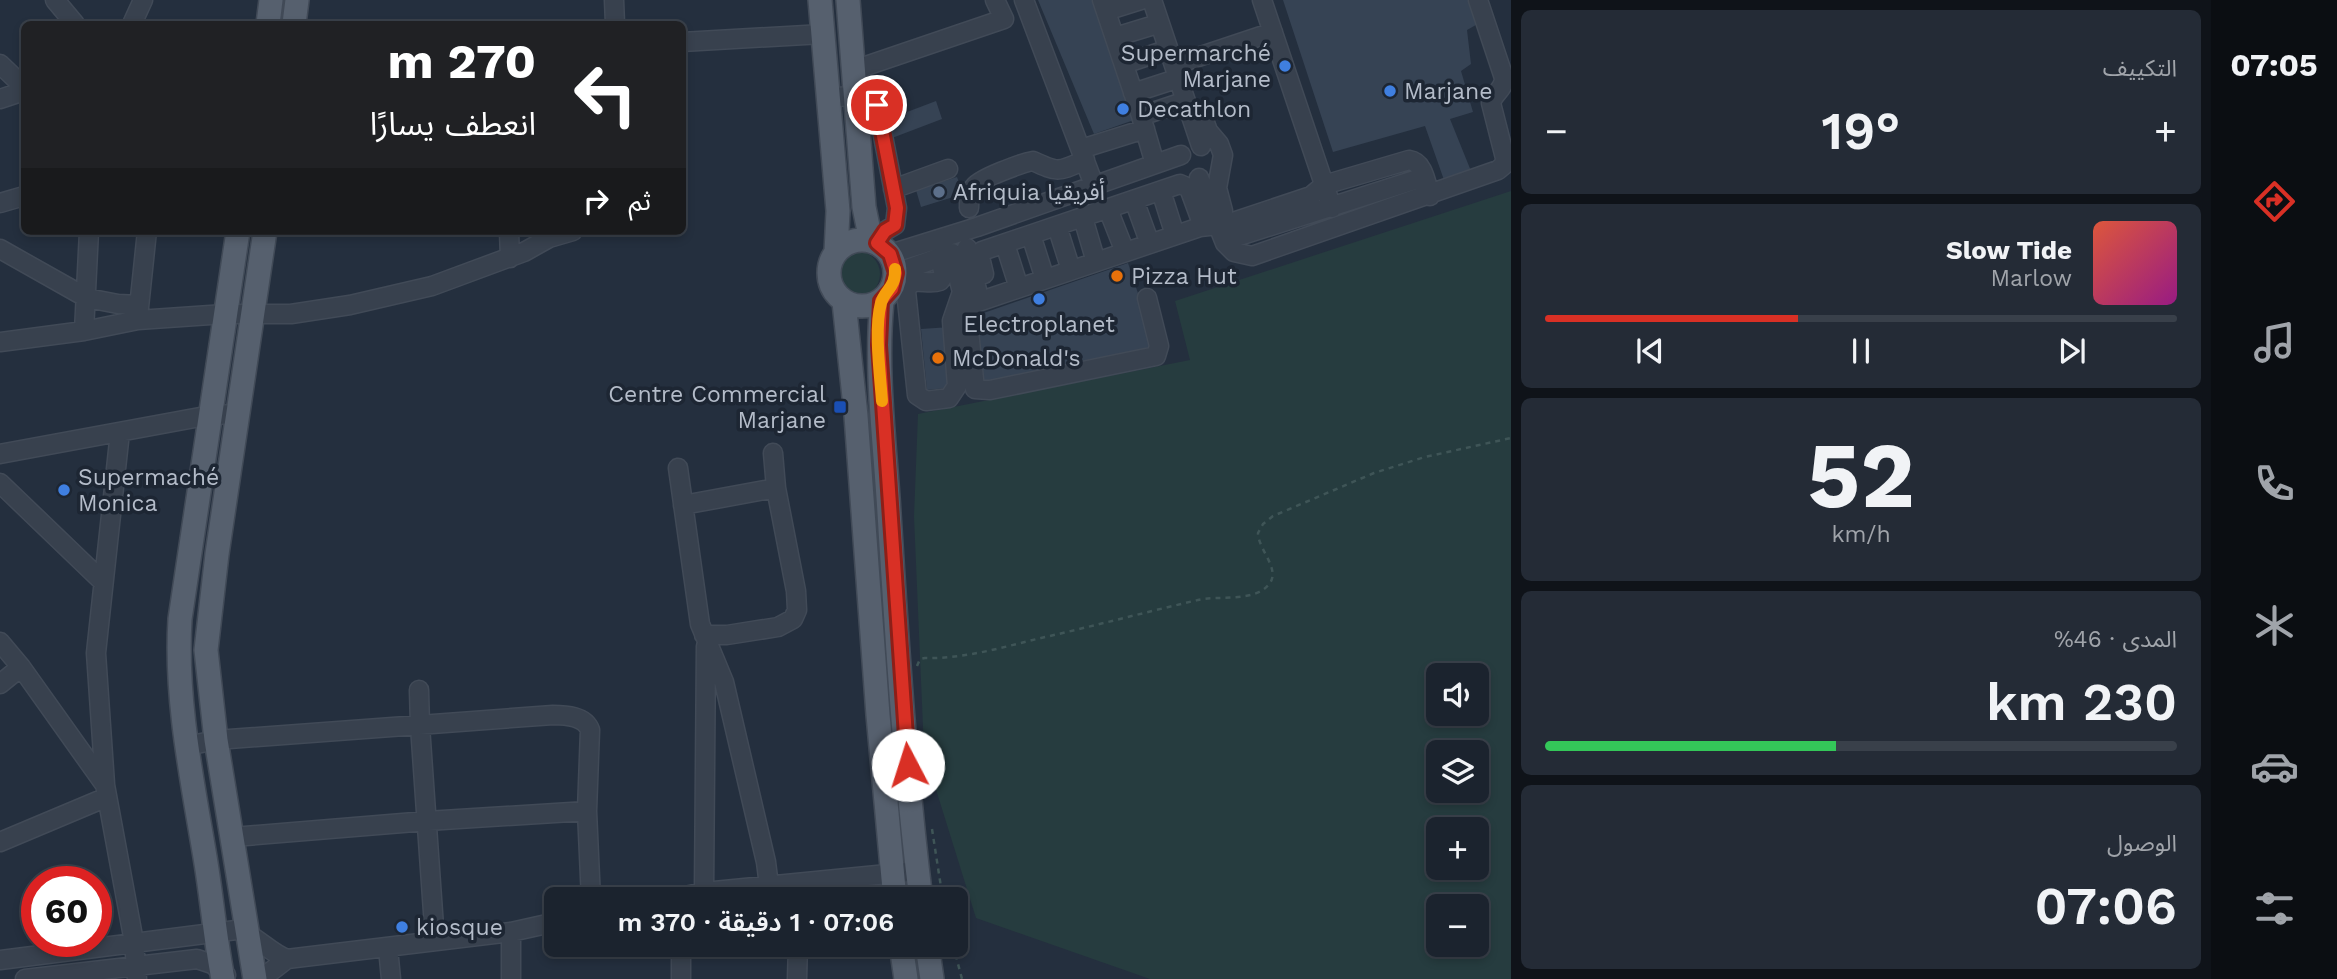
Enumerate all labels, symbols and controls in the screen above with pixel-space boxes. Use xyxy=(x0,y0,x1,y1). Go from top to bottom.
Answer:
text: 270 m xyxy=(387,32,536,90)
place label: Supermarché Marjane xyxy=(1121,40,1271,93)
text: 07:05 xyxy=(2230,46,2318,84)
icon: left xyxy=(560,49,651,140)
text: التكييف xyxy=(2103,55,2177,82)
marker: Supermarché Marjane xyxy=(1277,58,1293,74)
pin xyxy=(847,75,907,135)
place label: Marjane xyxy=(1404,78,1493,105)
marker: Marjane xyxy=(1382,83,1398,99)
icon: arrive xyxy=(858,86,896,124)
place label: Decathlon xyxy=(1137,96,1251,123)
marker: Decathlon xyxy=(1115,101,1131,117)
text: 19° xyxy=(1822,101,1900,162)
text: انعطف يسارًا xyxy=(370,105,536,143)
text: − xyxy=(1545,109,1568,153)
text: + xyxy=(2154,109,2177,153)
icon: directions xyxy=(2250,177,2299,226)
place label: Afriquia أفريقيا xyxy=(953,178,1105,206)
icon: right xyxy=(577,182,615,220)
marker: Afriquia أفريقيا xyxy=(931,184,947,200)
text: ثم xyxy=(629,186,651,216)
text: Slow Tide xyxy=(1946,235,2072,265)
place label: Pizza Hut xyxy=(1131,263,1237,290)
text: Marlow xyxy=(1990,265,2072,292)
marker: Pizza Hut xyxy=(1109,268,1125,284)
marker: Electroplanet xyxy=(1031,291,1047,307)
place label: Electroplanet xyxy=(963,311,1115,338)
icon: music xyxy=(2250,318,2299,367)
icon: previous xyxy=(1631,332,1669,370)
icon: pause xyxy=(1842,332,1880,370)
icon: next xyxy=(2053,332,2091,370)
place label: McDonald's xyxy=(952,345,1081,372)
marker: McDonald's xyxy=(930,350,946,366)
place label: Centre Commercial Marjane xyxy=(608,381,826,434)
marker: Centre Commercial Marjane xyxy=(832,399,848,415)
text: 52 xyxy=(1807,422,1915,529)
icon: phone xyxy=(2250,459,2299,508)
place label: Supermaché Monica xyxy=(78,464,219,517)
marker: Supermaché Monica xyxy=(56,482,72,498)
text: km/h xyxy=(1831,521,1891,548)
icon: climate xyxy=(2250,601,2299,650)
text: المدى · 46% xyxy=(2054,626,2177,653)
map controls xyxy=(1426,663,1489,957)
button: sound xyxy=(1426,663,1489,726)
text: 230 km xyxy=(1986,672,2177,733)
position arrow xyxy=(871,728,945,802)
button: layers xyxy=(1426,740,1489,803)
icon: car xyxy=(2250,742,2299,791)
button: + xyxy=(1426,817,1489,880)
text: الوصول xyxy=(2107,830,2177,857)
speed limit sign: 60 xyxy=(21,866,112,957)
text: 07:06 xyxy=(2034,876,2177,937)
icon: filters xyxy=(2250,884,2299,933)
button: − xyxy=(1426,894,1489,957)
text: 07:06 · 1 دقيقة · 370 m xyxy=(618,907,894,937)
place label: kiosque xyxy=(416,914,503,941)
marker: kiosque xyxy=(394,919,410,935)

